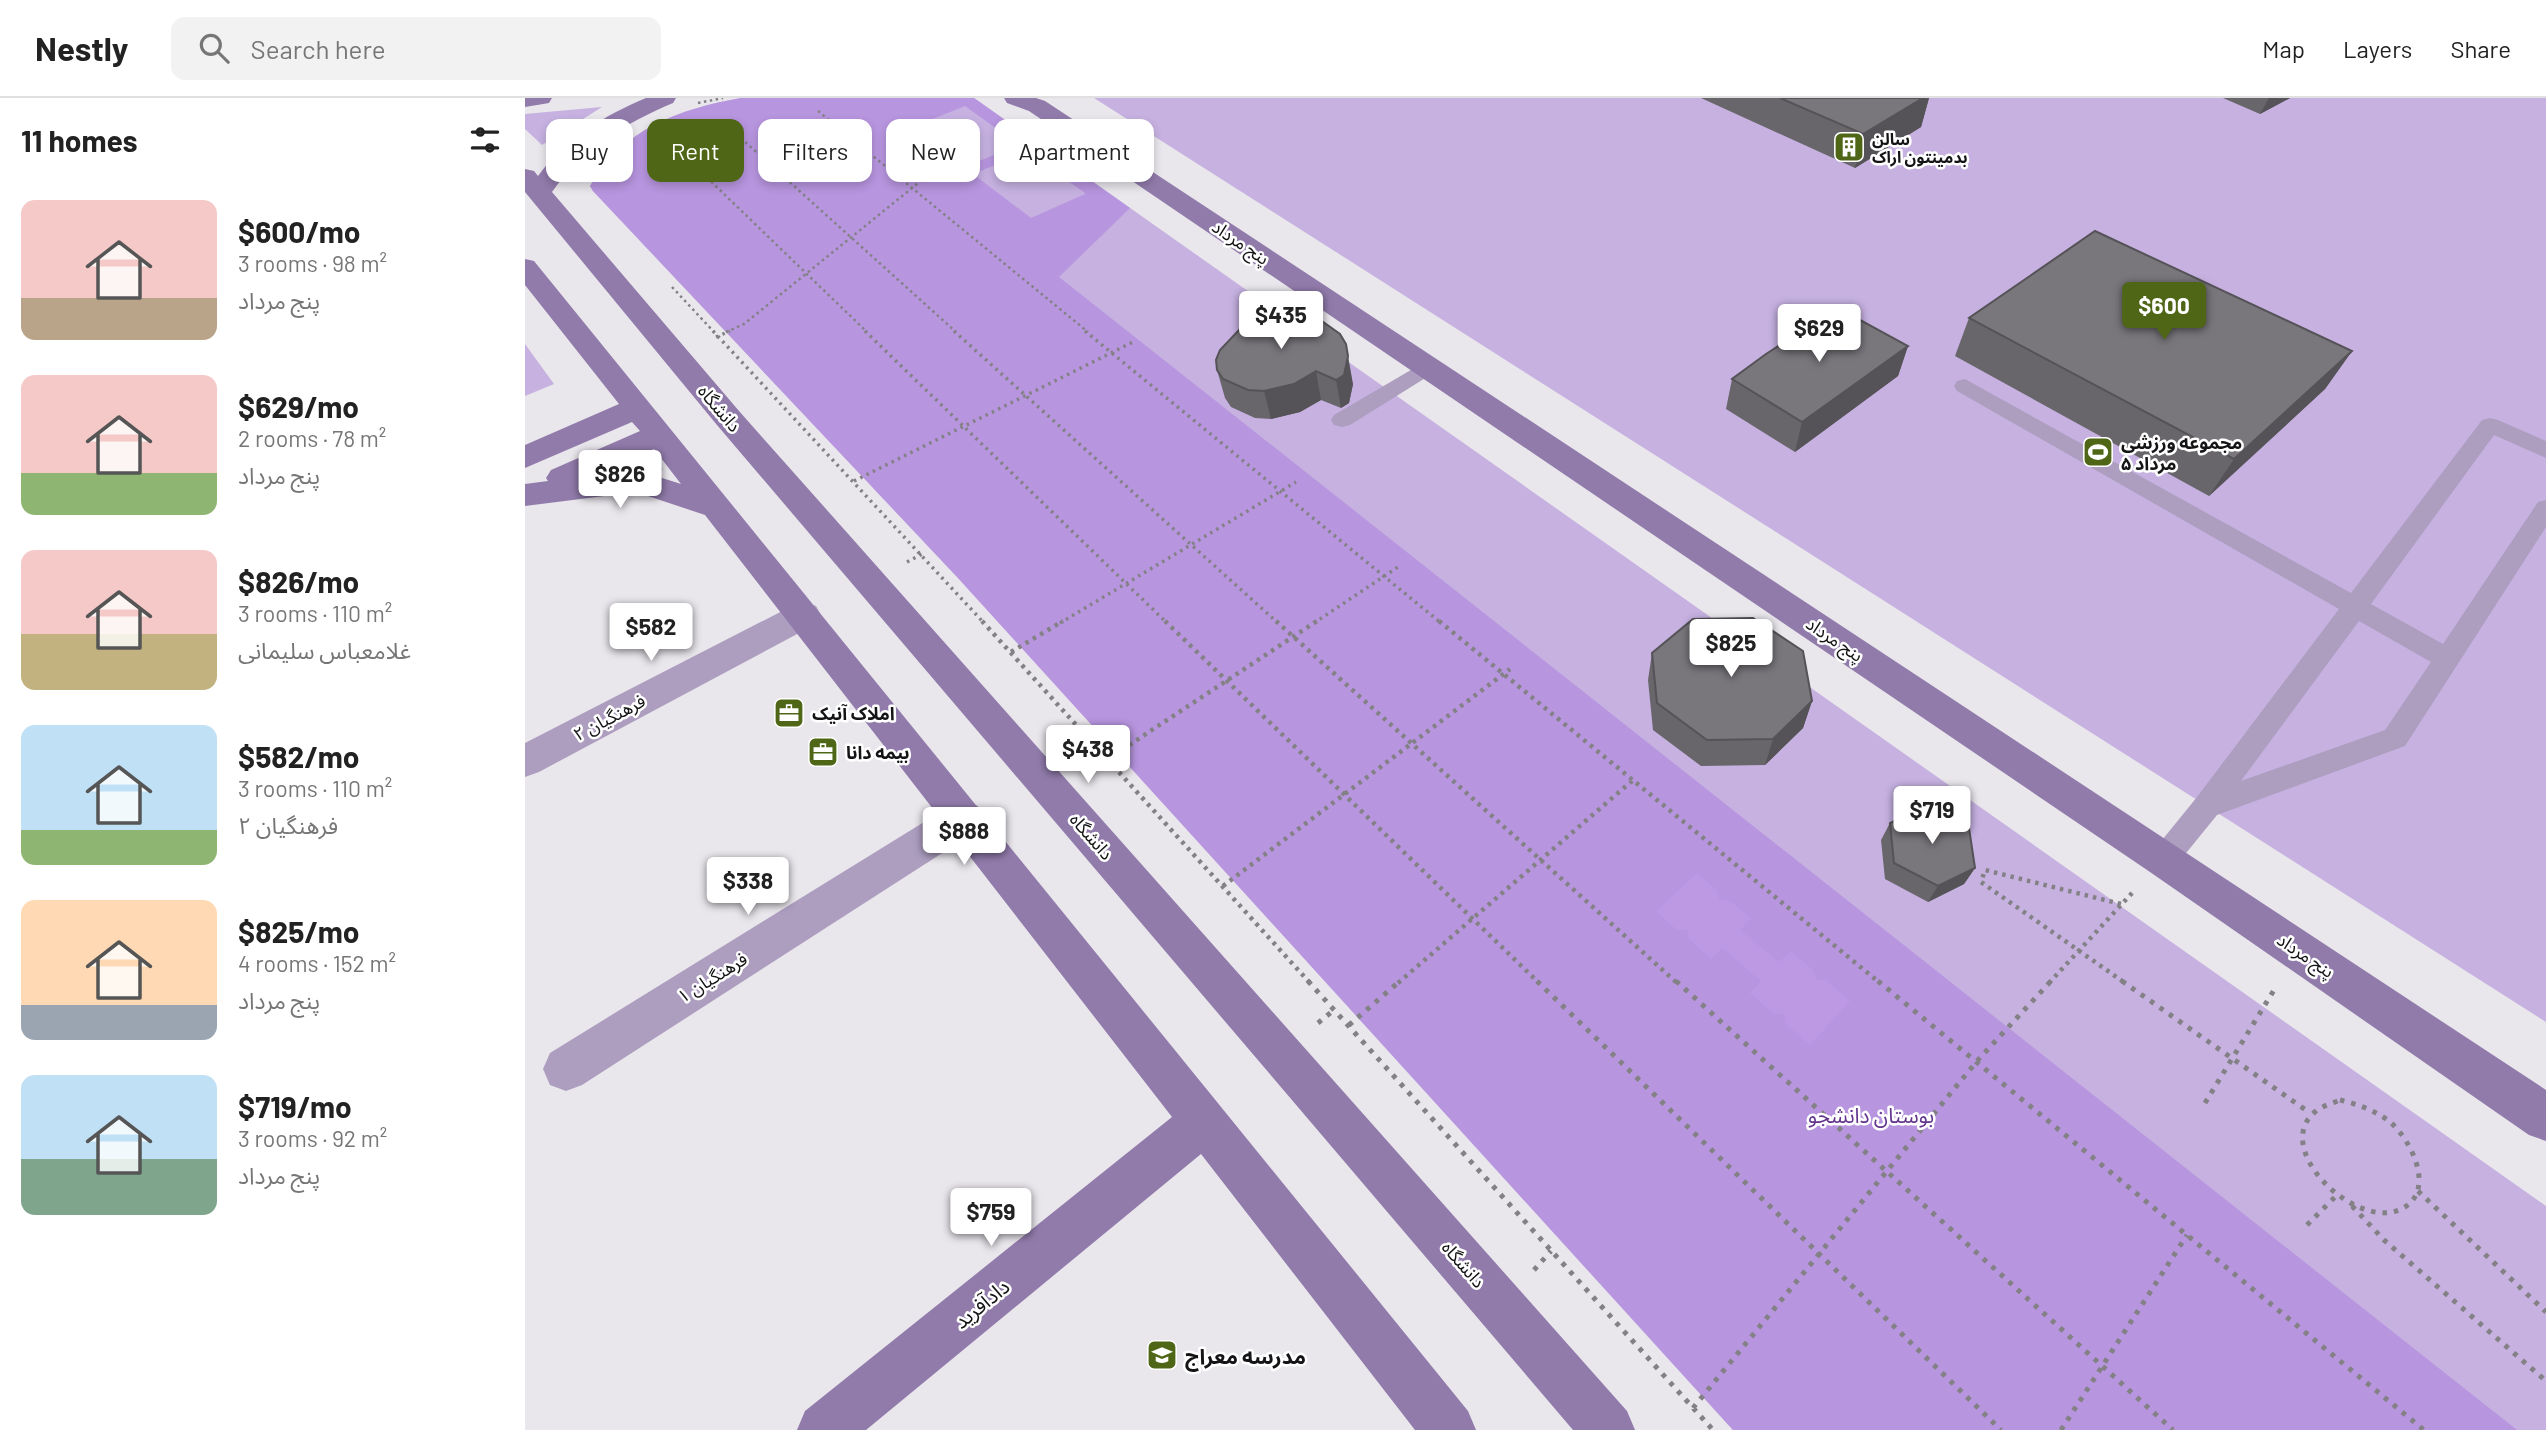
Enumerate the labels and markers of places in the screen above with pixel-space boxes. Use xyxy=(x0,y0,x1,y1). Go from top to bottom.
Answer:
place label: سالن بدمینتون اراک xyxy=(1872,129,1968,167)
building icon: سالن بدمینتون اراک xyxy=(1832,130,1866,164)
pin: $600 xyxy=(2123,282,2205,342)
pin: $435 xyxy=(1240,292,1322,351)
pin: $629 xyxy=(1778,304,1860,364)
place label: مجموعه ورزشی ۵ مرداد xyxy=(2121,431,2242,475)
sports icon: مجموعه ورزشی ۵ مرداد xyxy=(2081,435,2115,469)
pin: $826 xyxy=(579,450,661,510)
pin: $582 xyxy=(610,603,692,663)
pin: $825 xyxy=(1690,620,1772,679)
office icon: املاک آنیک xyxy=(772,696,806,730)
place label: املاک آنیک xyxy=(812,702,895,724)
pin: $438 xyxy=(1047,726,1129,785)
office icon: بیمه دانا xyxy=(806,735,840,769)
place label: بیمه دانا xyxy=(846,741,910,763)
pin: $719 xyxy=(1891,786,1973,846)
pin: $888 xyxy=(923,808,1005,867)
pin: $338 xyxy=(707,858,789,917)
pin: $759 xyxy=(950,1188,1032,1248)
school or university icon: مدرسه معراج xyxy=(1145,1338,1179,1372)
place label: مدرسه معراج xyxy=(1185,1343,1306,1372)

